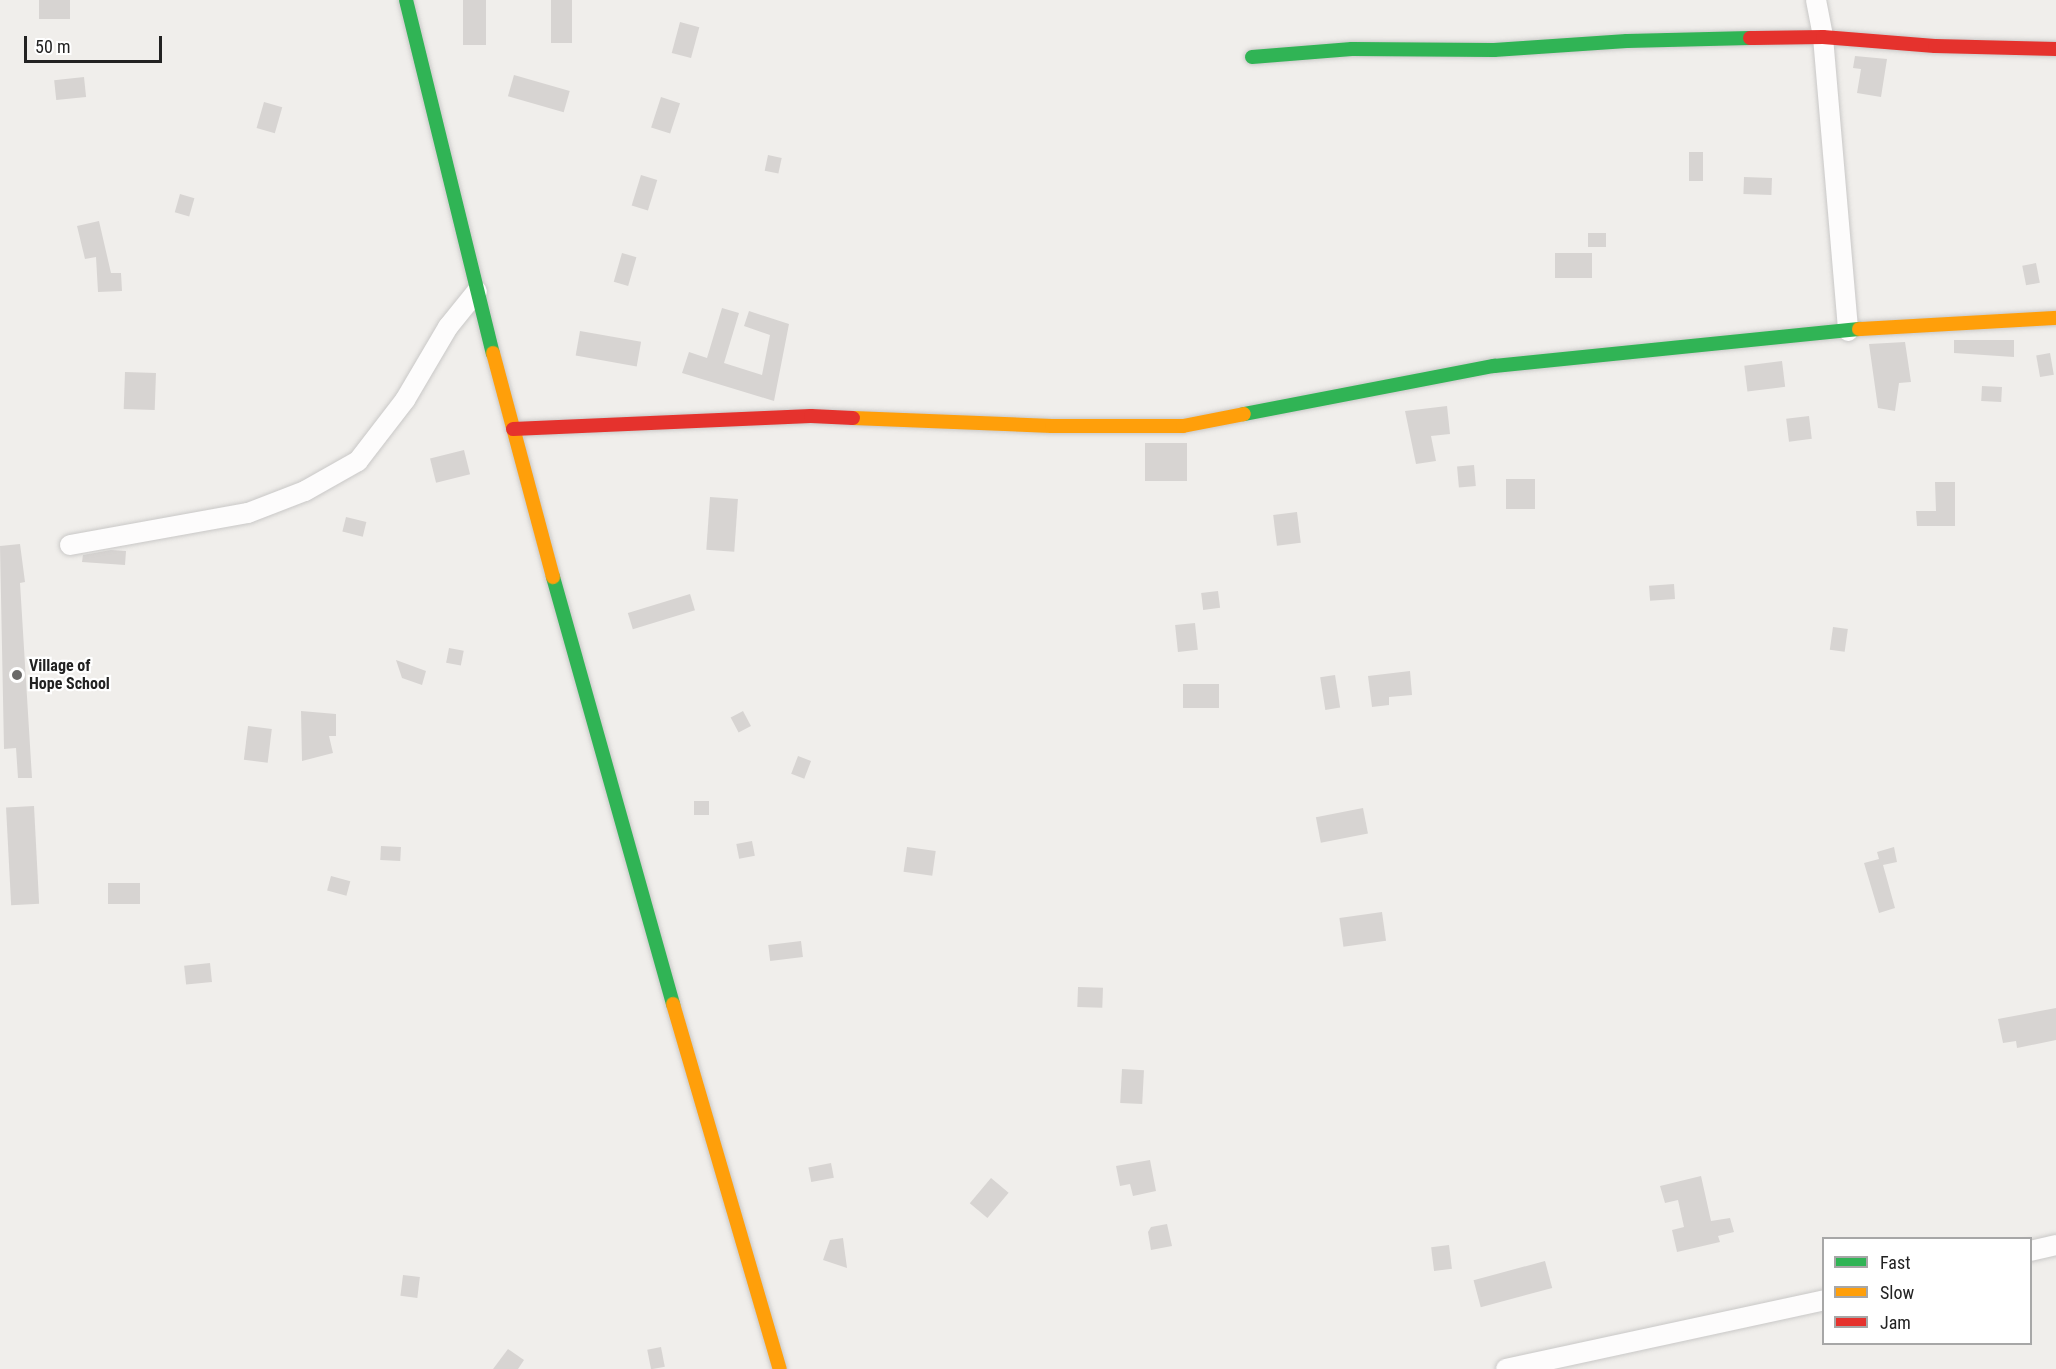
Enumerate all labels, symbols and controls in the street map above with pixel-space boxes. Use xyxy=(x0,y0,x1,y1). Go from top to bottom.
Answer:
scale bar xyxy=(27,24,165,62)
text: 50 m xyxy=(35,36,70,57)
place label: Village of Hope School xyxy=(29,656,110,694)
marker: Village of Hope School xyxy=(10,668,24,682)
legend xyxy=(1822,1237,2032,1345)
text: Fast xyxy=(1880,1252,1911,1273)
text: Slow xyxy=(1880,1282,1914,1303)
text: Jam xyxy=(1880,1312,1911,1333)

